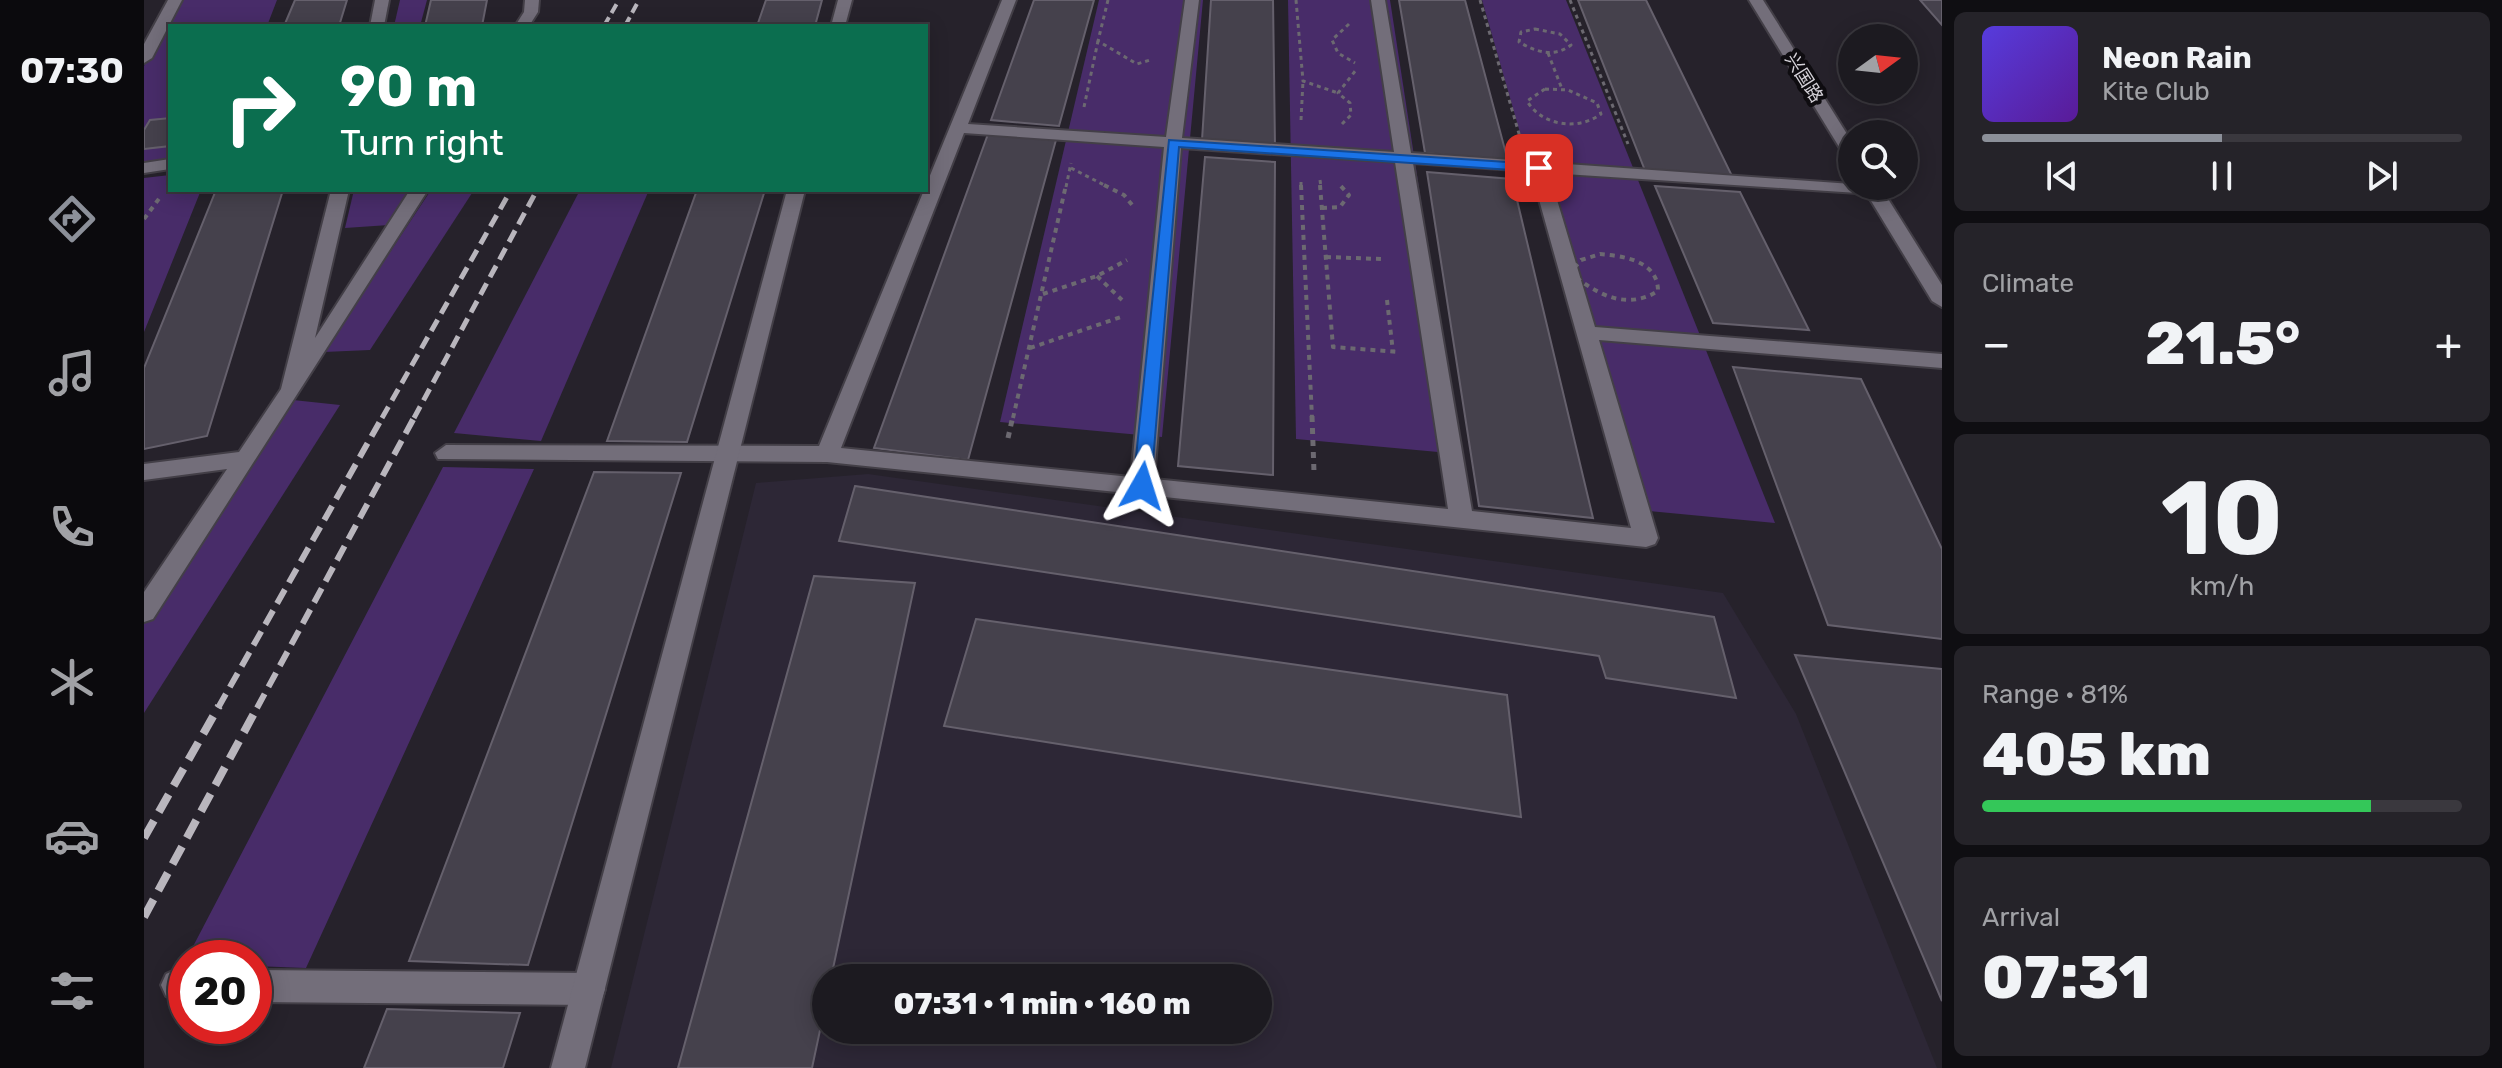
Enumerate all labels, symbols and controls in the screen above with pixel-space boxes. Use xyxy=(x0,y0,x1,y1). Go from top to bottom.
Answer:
north arrow xyxy=(1838,24,1918,104)
map controls xyxy=(1838,24,1918,200)
text: Neon Rain xyxy=(2102,40,2252,76)
text: 07:30 xyxy=(20,49,124,92)
street label: 兴国路 xyxy=(1780,49,1828,107)
text: 90 m xyxy=(340,54,477,120)
icon: right xyxy=(208,56,312,160)
text: Kite Club xyxy=(2102,76,2210,107)
button: search xyxy=(1838,120,1918,200)
text: Turn right xyxy=(340,121,504,164)
pin xyxy=(1505,134,1573,202)
icon: arrive xyxy=(1517,146,1561,190)
icon: previous xyxy=(2040,154,2084,198)
icon: pause xyxy=(2200,154,2244,198)
icon: next xyxy=(2360,154,2404,198)
icon: directions xyxy=(44,191,100,247)
text: Climate xyxy=(1982,268,2074,299)
text: 21.5° xyxy=(2145,308,2300,379)
text: − xyxy=(1982,318,2011,370)
text: + xyxy=(2435,318,2462,370)
icon: music xyxy=(44,345,100,401)
position arrow xyxy=(1100,444,1184,528)
text: 10 xyxy=(2161,457,2283,580)
icon: phone xyxy=(44,499,100,555)
text: km/h xyxy=(2190,571,2254,602)
icon: climate xyxy=(44,654,100,710)
text: Range · 81% xyxy=(1982,679,2128,710)
text: 405 km xyxy=(1982,719,2211,790)
icon: car xyxy=(44,808,100,864)
text: Arrival xyxy=(1982,902,2060,933)
speed limit sign: 20 xyxy=(168,940,272,1044)
text: 07:31 xyxy=(1982,942,2150,1013)
icon: filters xyxy=(44,963,100,1019)
text: 07:31 · 1 min · 160 m xyxy=(893,986,1191,1022)

